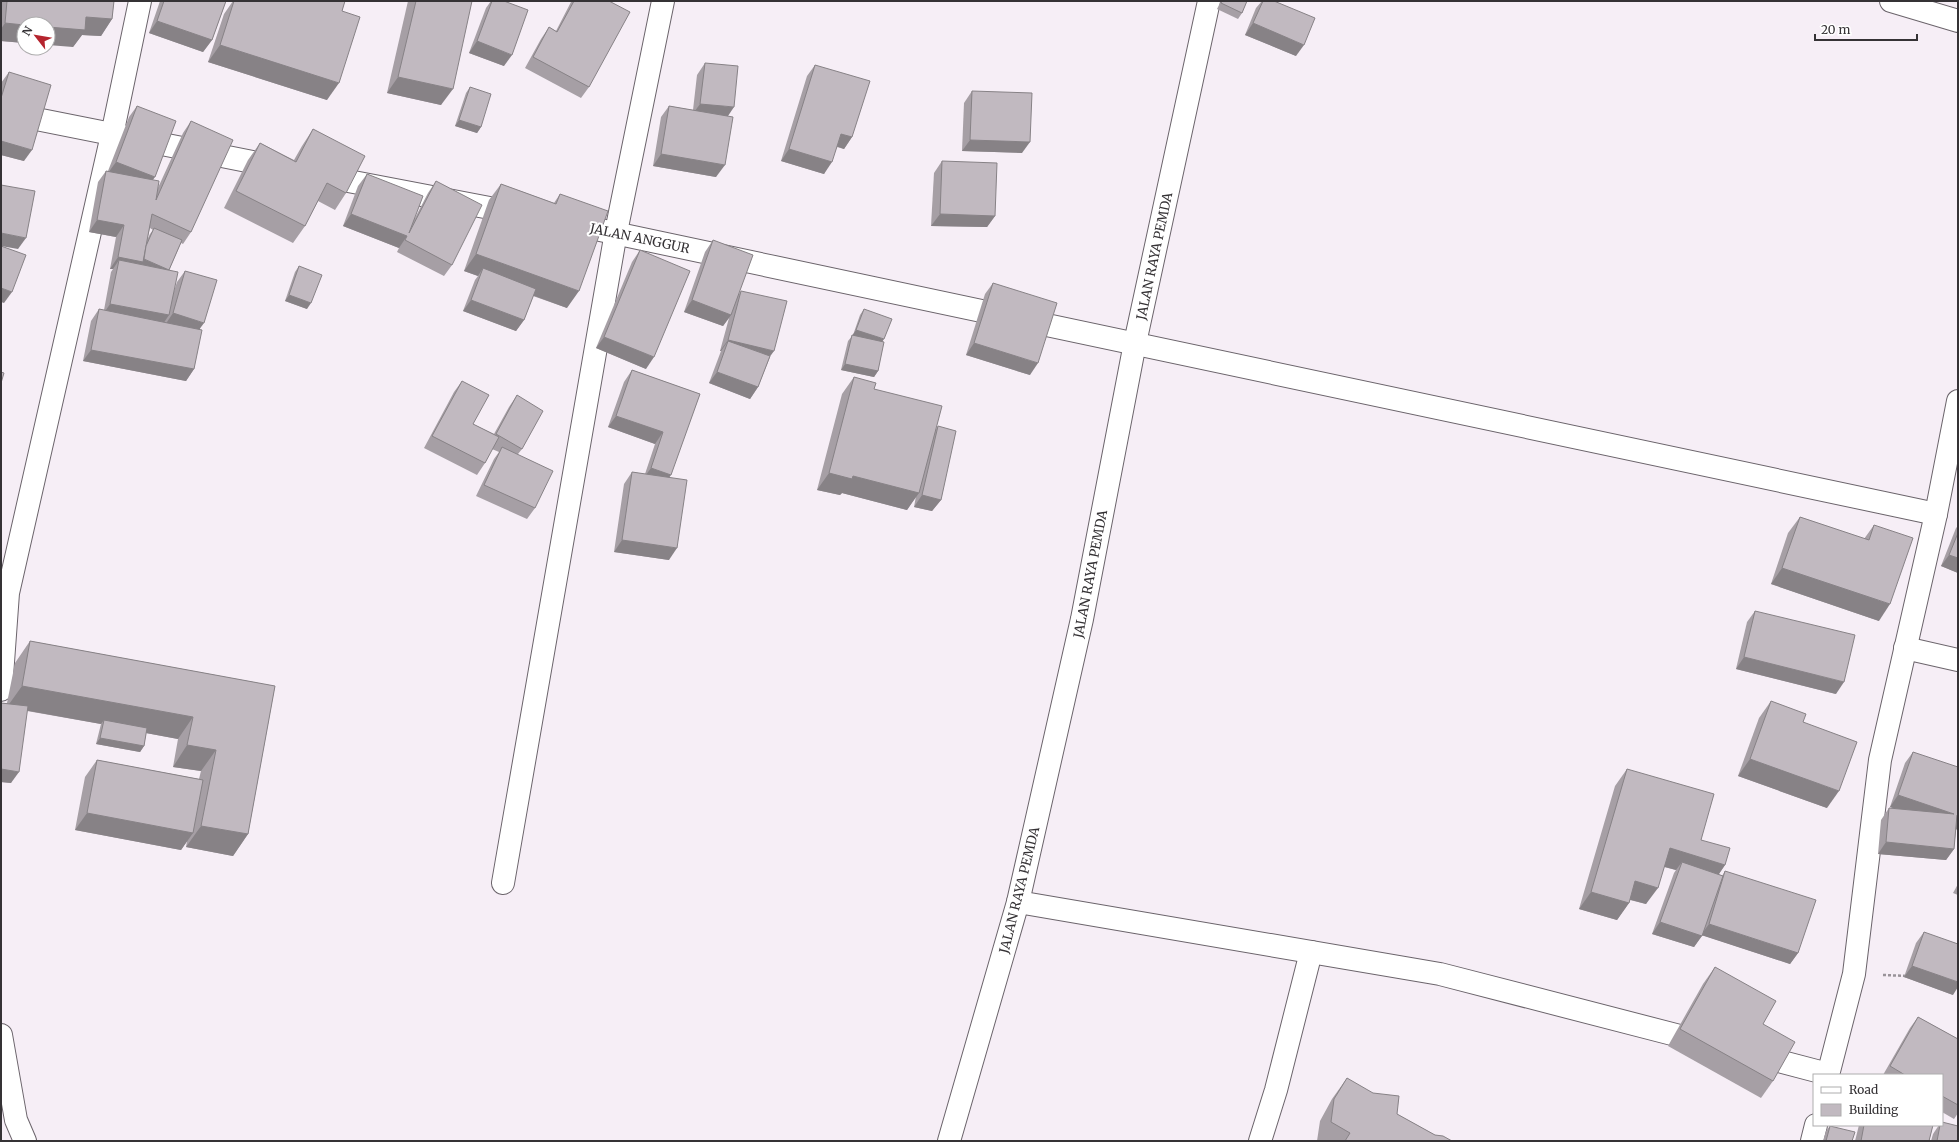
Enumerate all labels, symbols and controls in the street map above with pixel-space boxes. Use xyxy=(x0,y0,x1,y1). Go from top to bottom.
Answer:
north arrow xyxy=(16,16,56,56)
scale bar xyxy=(1815,16,1917,42)
text: 20 m xyxy=(1821,22,1850,37)
text: N xyxy=(19,23,36,38)
street label: JALAN RAYA PEMDA xyxy=(1132,190,1176,322)
street label: JALAN ANGGUR xyxy=(587,219,691,257)
street label: JALAN RAYA PEMDA xyxy=(1070,508,1111,641)
street label: JALAN RAYA PEMDA xyxy=(995,824,1044,956)
legend xyxy=(1813,1074,1943,1126)
text: Road xyxy=(1849,1082,1878,1097)
text: Building xyxy=(1849,1102,1899,1117)

